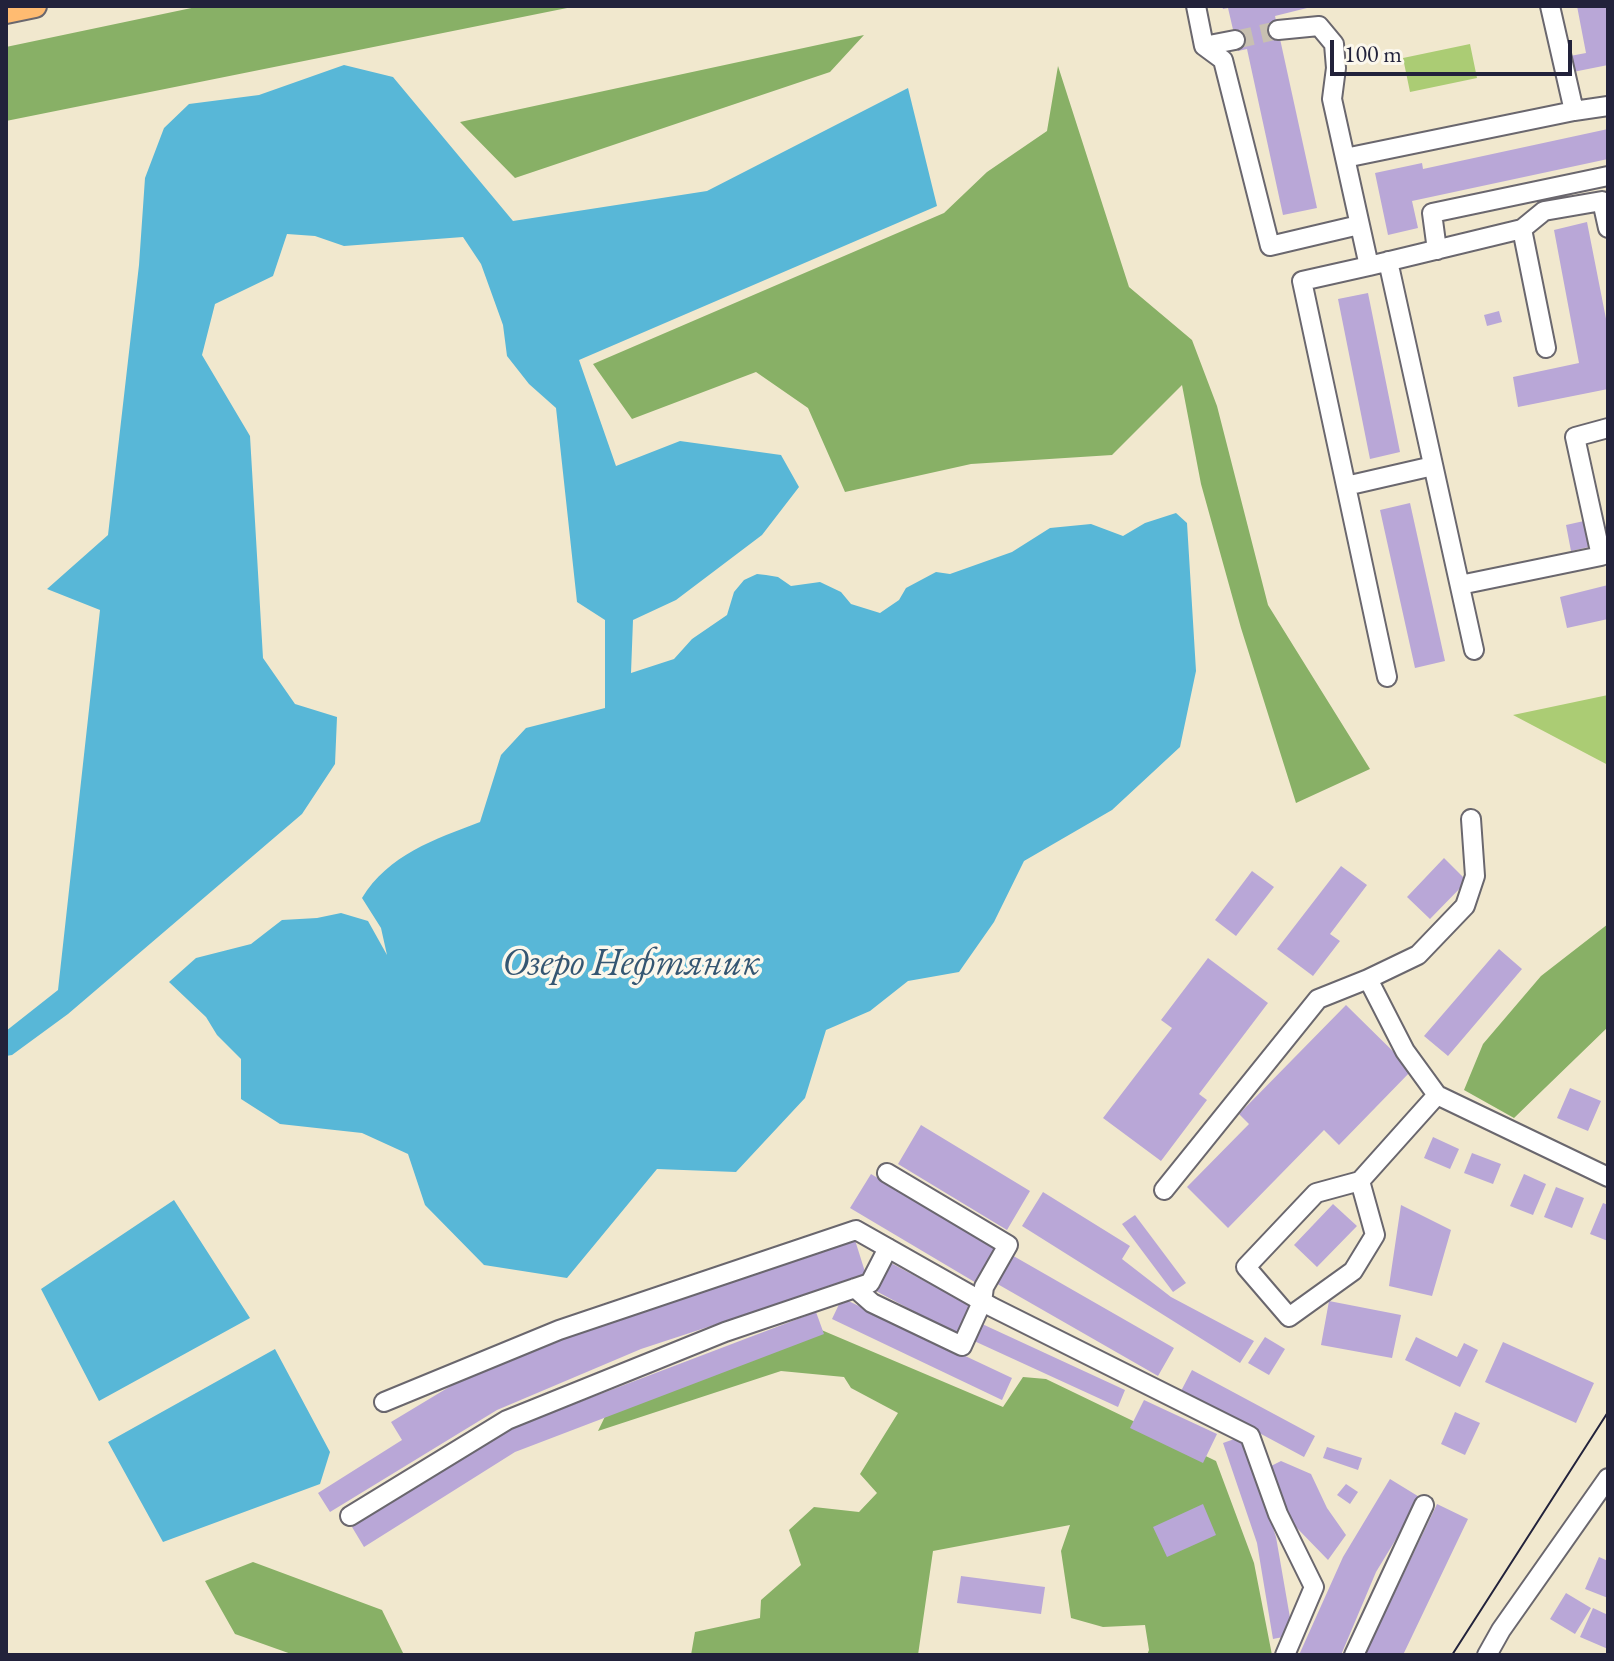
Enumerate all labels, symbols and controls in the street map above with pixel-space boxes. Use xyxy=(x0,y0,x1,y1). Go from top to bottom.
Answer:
scale bar xyxy=(1334,24,1576,74)
text: 100 m xyxy=(1344,38,1402,69)
water label: Озеро Нефтяник xyxy=(502,941,760,987)

